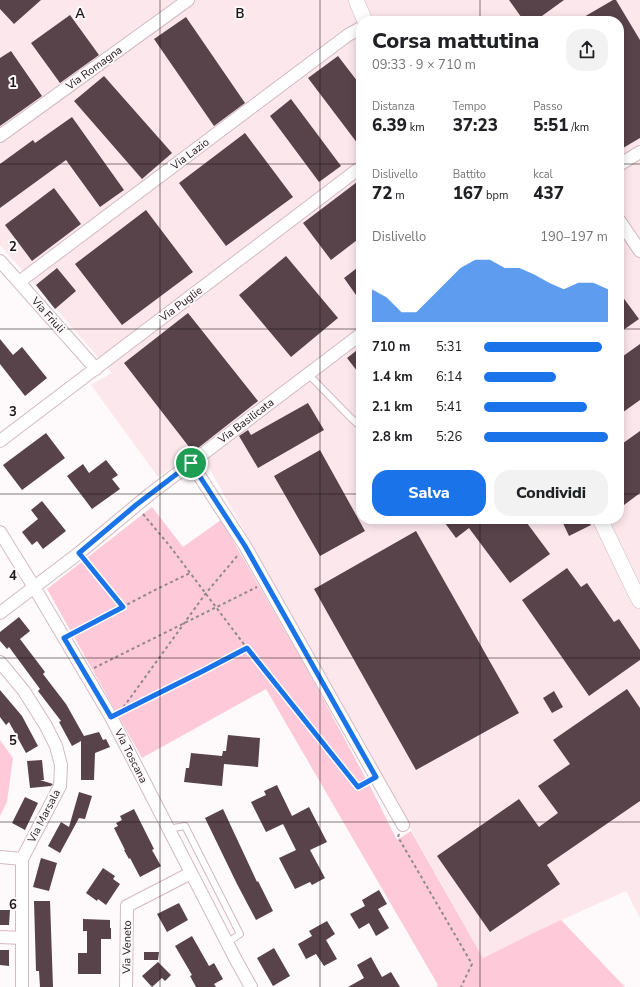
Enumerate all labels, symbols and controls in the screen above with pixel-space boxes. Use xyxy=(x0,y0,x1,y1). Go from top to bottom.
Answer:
text: A xyxy=(75,5,85,23)
text: B xyxy=(236,5,245,23)
text: Corsa mattutina xyxy=(372,26,539,56)
button: share xyxy=(566,29,608,71)
street label: Via Romagna xyxy=(62,42,125,94)
text: 09:33 · 9 × 710 m xyxy=(372,56,476,74)
text: 1 xyxy=(9,74,17,92)
text: Distanza xyxy=(372,99,415,114)
text: Tempo xyxy=(453,99,486,114)
text: Passo xyxy=(533,99,563,114)
text: 6.39 xyxy=(372,114,407,137)
text: 37:23 xyxy=(453,114,498,137)
text: 5:51 xyxy=(533,114,568,137)
text: km xyxy=(407,120,425,135)
text: /km xyxy=(568,120,589,135)
street label: Via Lazio xyxy=(167,135,212,174)
text: Dislivello xyxy=(372,167,418,182)
text: Battito xyxy=(453,167,486,182)
text: kcal xyxy=(533,167,553,182)
text: 72 xyxy=(372,182,392,205)
text: 167 xyxy=(453,182,483,205)
text: 437 xyxy=(533,182,564,205)
text: m xyxy=(392,188,405,203)
text: bpm xyxy=(483,188,508,203)
text: Dislivello xyxy=(372,228,426,246)
text: 190–197 m xyxy=(540,228,608,246)
text: 2 xyxy=(9,238,17,256)
street label: Via Puglie xyxy=(156,283,206,326)
street label: Via Friuli xyxy=(27,293,68,336)
text: 710 m xyxy=(372,338,410,356)
text: 5:31 xyxy=(436,338,462,356)
text: 1.4 km xyxy=(372,368,413,386)
text: 6:14 xyxy=(436,368,462,386)
street label: Via Basilicata xyxy=(214,395,277,448)
text: 2.1 km xyxy=(372,398,413,416)
text: 5:41 xyxy=(436,398,462,416)
text: 3 xyxy=(9,403,17,421)
text: 2.8 km xyxy=(372,428,413,446)
text: 5:26 xyxy=(436,428,462,446)
pin xyxy=(174,446,208,480)
icon: arrive xyxy=(180,452,202,474)
button: Salva xyxy=(372,470,486,516)
button: Condividi xyxy=(494,470,608,516)
text: 4 xyxy=(9,567,17,585)
street label: Via Toscana xyxy=(110,725,151,786)
text: 5 xyxy=(9,732,17,750)
street label: Via Marsala xyxy=(24,787,64,846)
text: 6 xyxy=(9,896,17,914)
street label: Via Veneto xyxy=(119,920,135,975)

